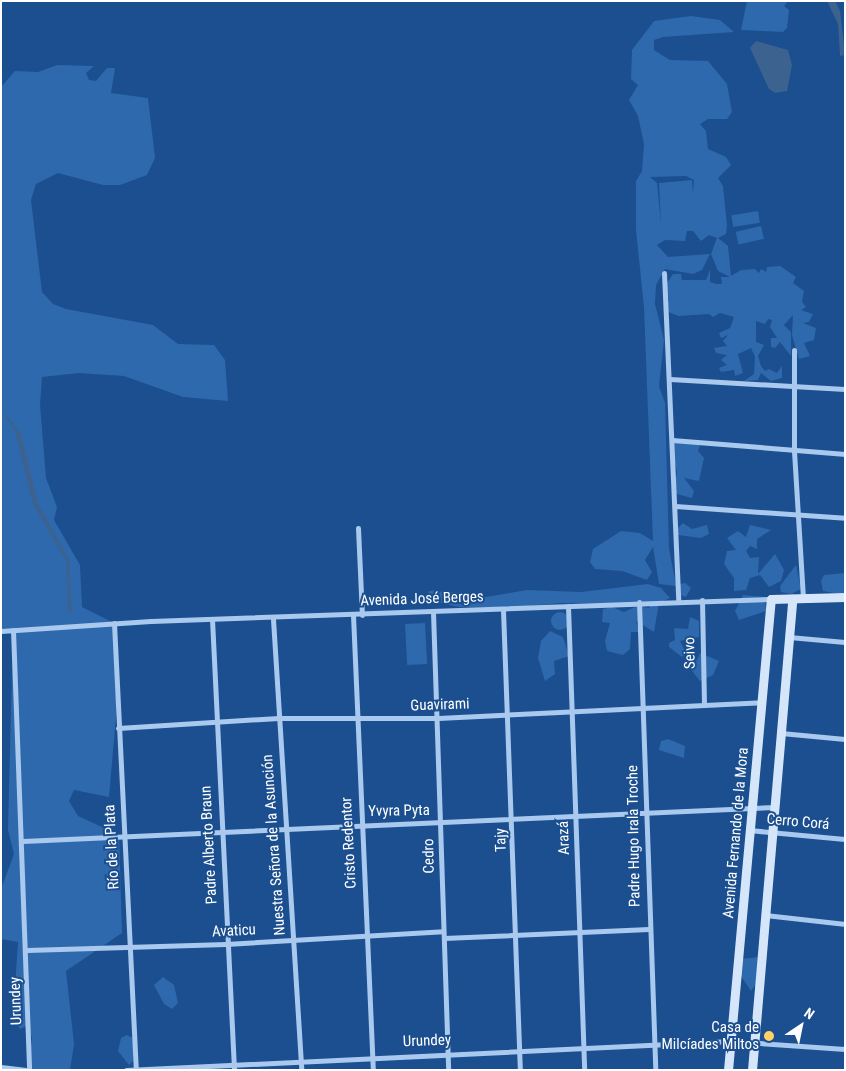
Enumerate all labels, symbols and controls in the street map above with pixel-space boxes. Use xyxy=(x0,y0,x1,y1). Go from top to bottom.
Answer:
street label: Avenida José Berges xyxy=(360,588,484,610)
street label: Seivo xyxy=(681,637,699,669)
street label: Guavirami xyxy=(410,695,470,715)
street label: Avenida Fernando de la Mora xyxy=(720,747,752,919)
street label: Nuestra Señora de la Asunción xyxy=(259,754,289,936)
street label: Padre Hugo Irala Troche xyxy=(624,765,644,907)
street label: Padre Alberto Braun xyxy=(197,785,221,905)
street label: Cristo Redentor xyxy=(338,797,360,889)
street label: Yvyra Pyta xyxy=(368,801,430,821)
street label: Río de la Plata xyxy=(101,804,123,890)
street label: Cerro Corá xyxy=(766,810,830,834)
street label: Arazá xyxy=(554,821,574,855)
street label: Tajy xyxy=(492,828,510,852)
street label: Cedro xyxy=(420,838,438,874)
street label: Avaticu xyxy=(212,921,256,941)
street label: Urundey xyxy=(6,977,26,1025)
north arrow xyxy=(776,1001,826,1051)
text: N xyxy=(801,1005,817,1023)
place label: Casa de Milcíades Miltos xyxy=(662,1018,759,1053)
marker: Casa de Milcíades Miltos xyxy=(763,1030,775,1042)
street label: Urundey xyxy=(403,1031,451,1051)

